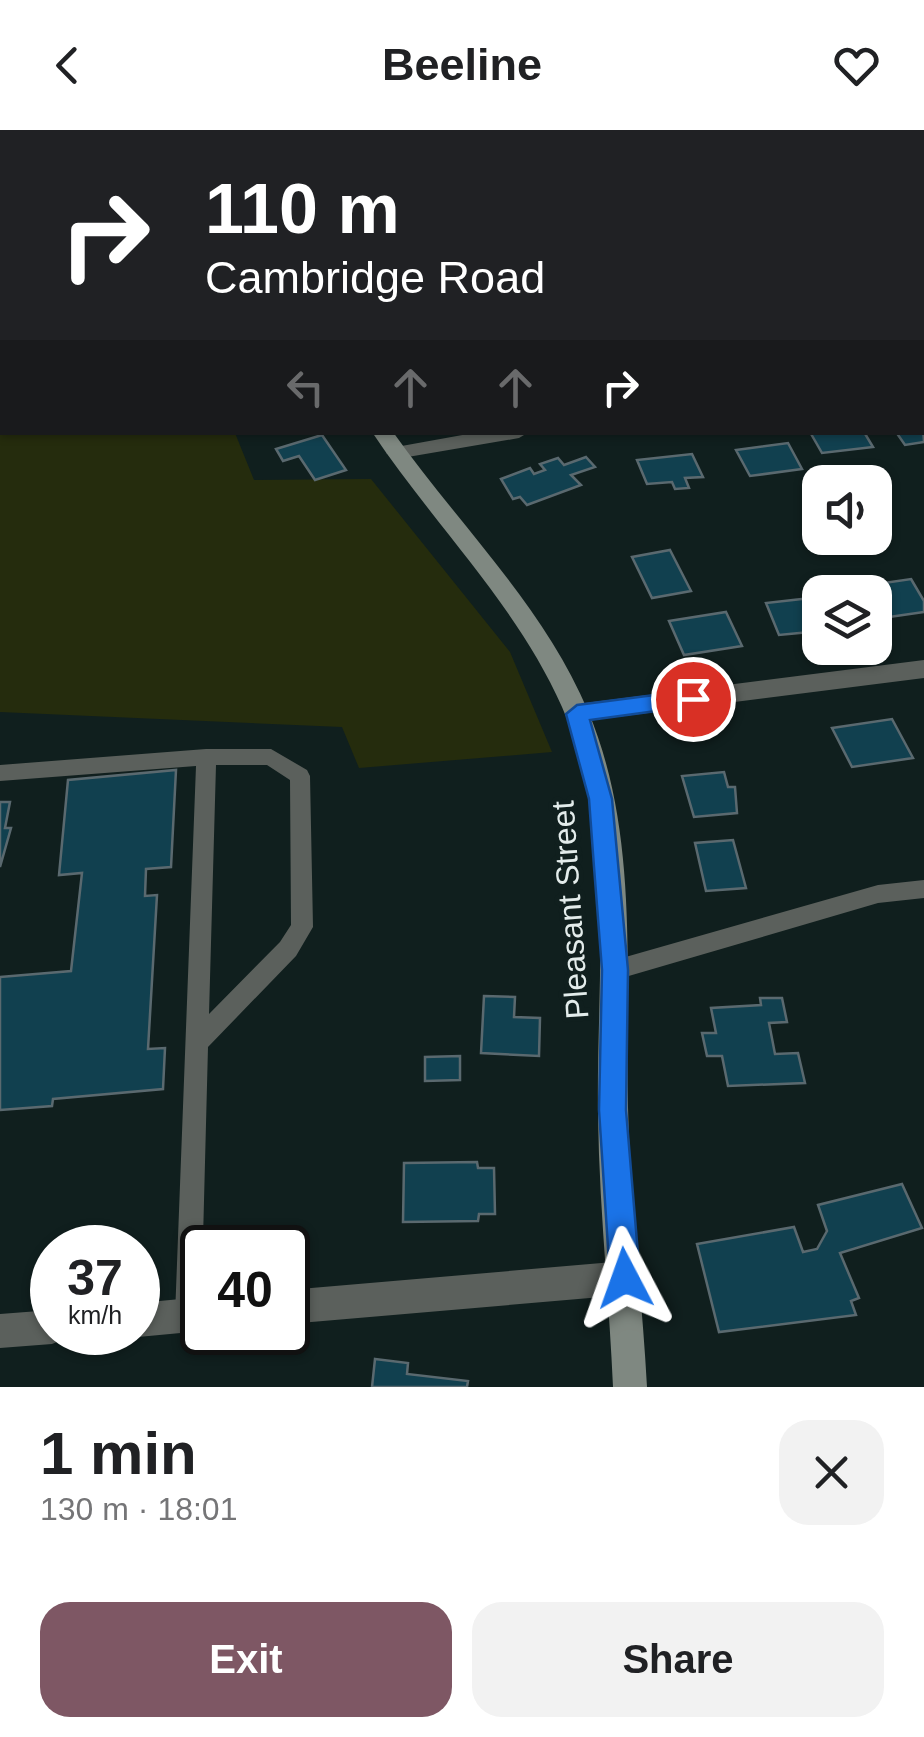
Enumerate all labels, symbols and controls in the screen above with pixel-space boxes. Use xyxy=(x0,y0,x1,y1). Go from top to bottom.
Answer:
icon: back xyxy=(40,38,95,93)
icon: heart xyxy=(829,38,884,93)
text: Beeline xyxy=(382,39,542,90)
icon: right xyxy=(40,170,170,300)
text: 110 m xyxy=(205,170,400,248)
text: Cambridge Road xyxy=(205,252,545,303)
icon: left xyxy=(278,360,333,415)
icon: ahead xyxy=(383,360,438,415)
icon: ahead xyxy=(488,360,543,415)
icon: right xyxy=(593,360,648,415)
map controls xyxy=(802,465,892,665)
button: sound xyxy=(802,465,892,555)
button: layers xyxy=(802,575,892,665)
pin xyxy=(651,657,736,742)
icon: arrive xyxy=(666,672,721,727)
street label: Pleasant Street xyxy=(544,800,596,1020)
speed limit sign: 40 xyxy=(180,1225,310,1355)
position arrow xyxy=(573,1226,677,1330)
text: 37 xyxy=(67,1250,123,1306)
text: km/h xyxy=(68,1301,122,1329)
text: 1 min xyxy=(40,1420,197,1487)
button: close xyxy=(779,1420,884,1525)
text: 130 m · 18:01 xyxy=(40,1491,237,1527)
button: Exit xyxy=(40,1602,452,1717)
button: Share xyxy=(472,1602,884,1717)

